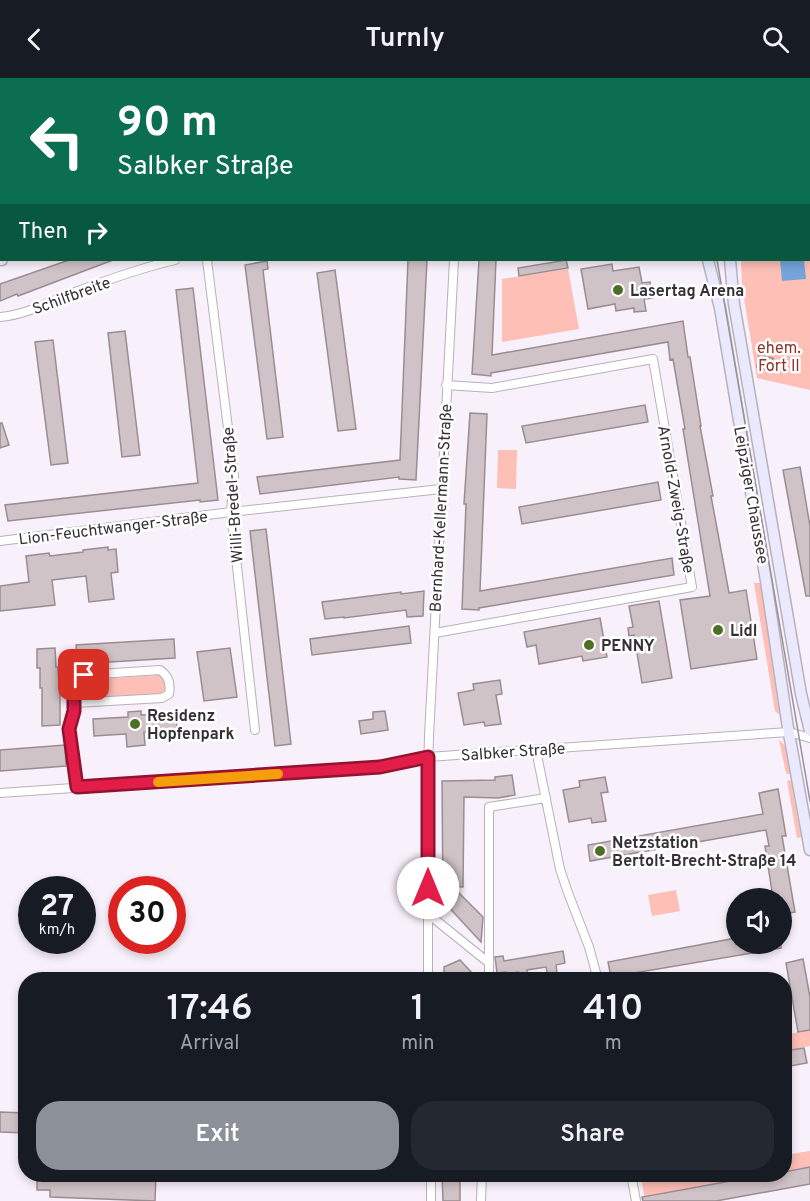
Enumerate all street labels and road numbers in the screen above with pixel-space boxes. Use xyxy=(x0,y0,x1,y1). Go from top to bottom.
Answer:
street label: Schilfbreite xyxy=(30,273,114,320)
street label: Bernhard-Kellermann-Straße xyxy=(427,403,457,613)
street label: Arnold-Zweig-Straße xyxy=(652,424,698,575)
street label: Leipziger Chaussee xyxy=(728,425,772,566)
street label: Willi-Bredel-Straße xyxy=(219,426,249,563)
street label: Lion-Feuchtwanger-Straße xyxy=(18,507,209,551)
street label: Salbker Straße xyxy=(460,739,566,767)

